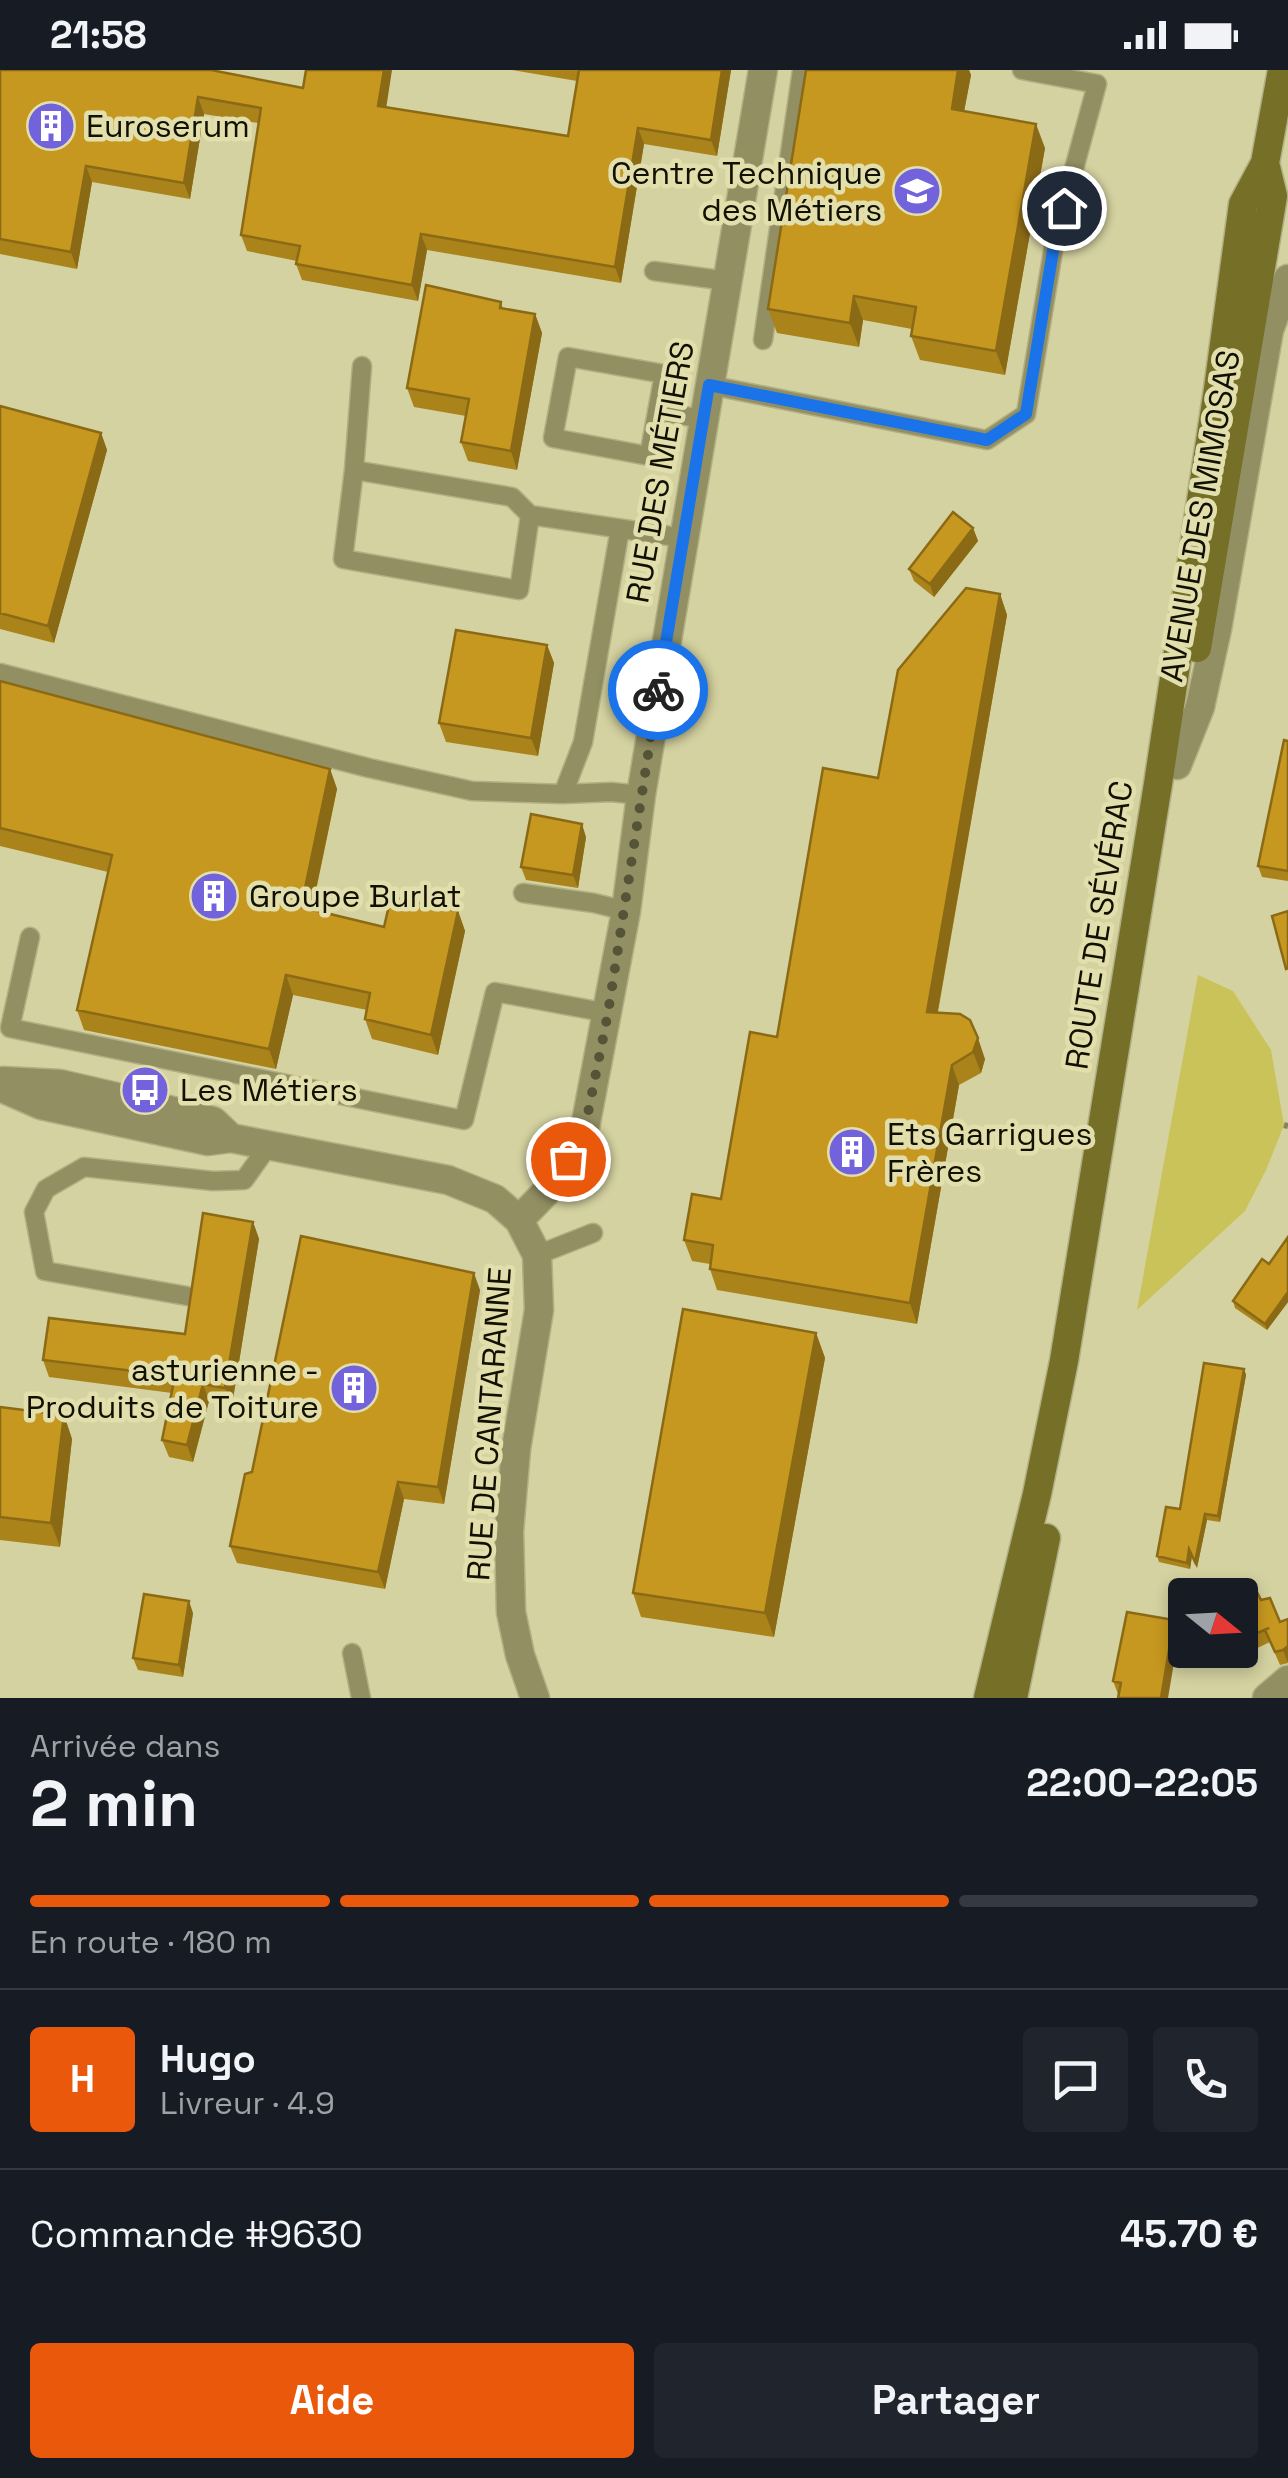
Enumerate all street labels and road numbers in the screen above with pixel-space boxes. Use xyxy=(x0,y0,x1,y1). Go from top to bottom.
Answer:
street label: RUE DES MÉTIERS xyxy=(617,338,703,606)
street label: AVENUE DES MIMOSAS xyxy=(1151,347,1249,685)
street label: ROUTE DE SÉVÉRAC xyxy=(1056,778,1142,1072)
street label: RUE DE CANTARANNE xyxy=(458,1266,520,1582)

